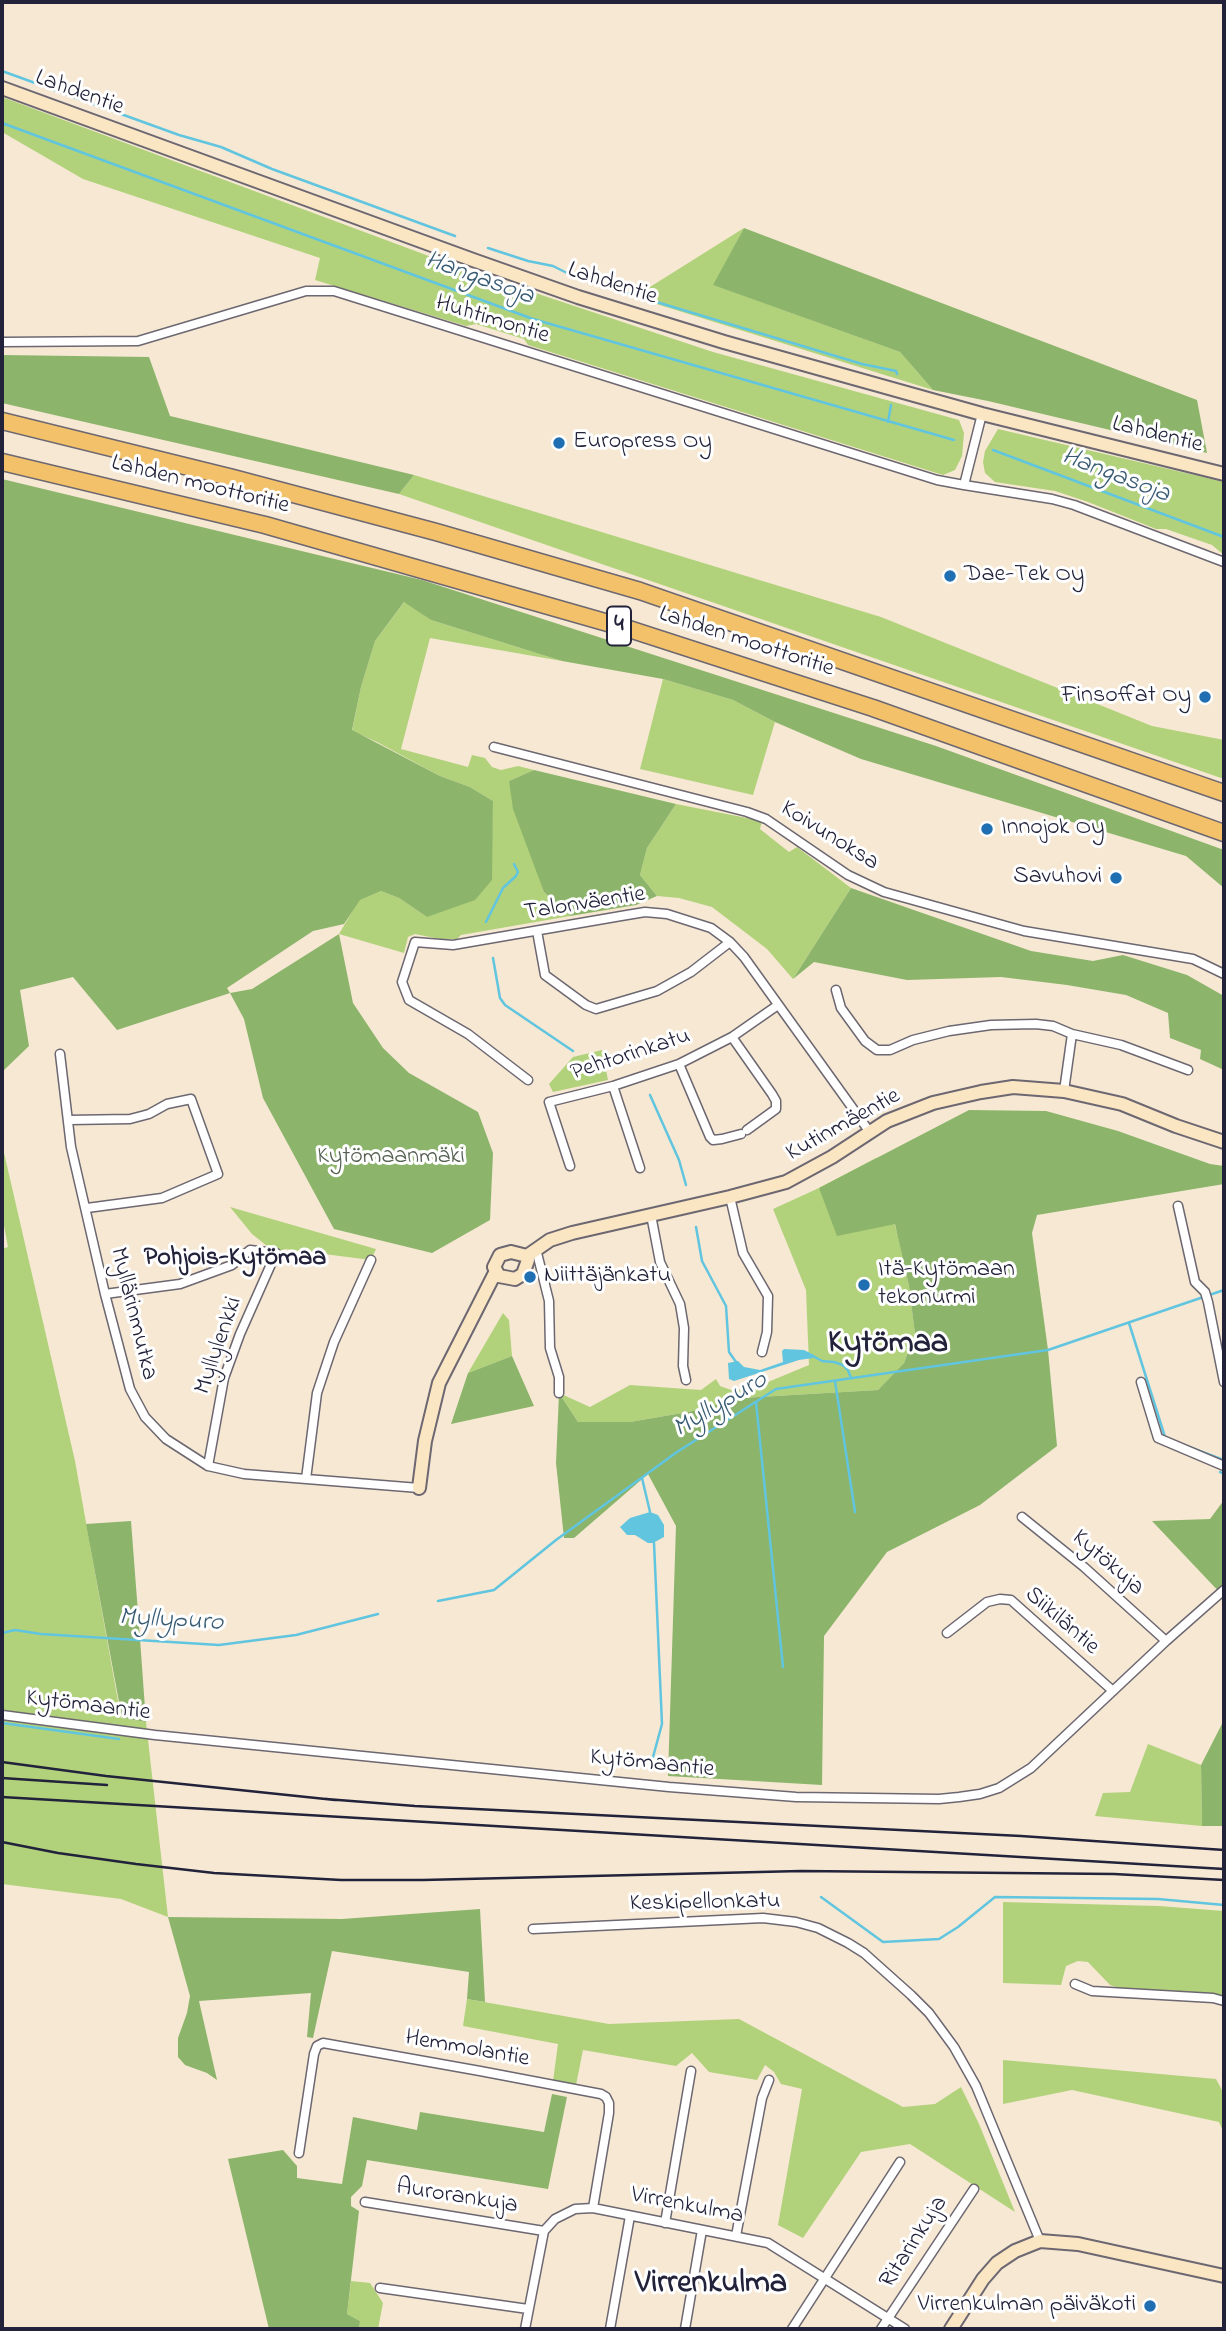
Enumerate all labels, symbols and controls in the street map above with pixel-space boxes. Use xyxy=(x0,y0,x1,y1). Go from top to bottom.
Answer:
street label: Lahdentie xyxy=(31,65,127,123)
water label: Hangasoja xyxy=(420,246,538,314)
street label: Lahdentie xyxy=(564,257,660,313)
street label: Huhtimontie xyxy=(432,290,552,352)
street label: Lahdentie xyxy=(1109,411,1205,461)
place label: Europress Oy xyxy=(573,429,712,457)
marker: Europress Oy xyxy=(551,435,567,451)
water label: Hangasoja xyxy=(1057,442,1173,512)
street label: Lahden moottoritie xyxy=(108,450,292,522)
place label: Dae-Tek Oy xyxy=(964,562,1084,590)
marker: Dae-Tek Oy xyxy=(942,568,958,584)
street label: Lahden moottoritie xyxy=(655,601,837,685)
road number: 4 xyxy=(607,606,631,646)
place label: Finsoffat Oy xyxy=(1061,683,1191,711)
marker: Finsoffat Oy xyxy=(1197,689,1213,705)
street label: Koivunoksa xyxy=(774,795,884,879)
place label: Innojok Oy xyxy=(1001,815,1104,843)
marker: Innojok Oy xyxy=(979,821,995,837)
place label: Savuhovi xyxy=(1013,864,1102,892)
marker: Savuhovi xyxy=(1108,870,1124,886)
street label: Talonväentie xyxy=(522,881,648,929)
street label: Pehtorinkatu xyxy=(568,1023,694,1089)
street label: Kutinmäentie xyxy=(782,1083,906,1169)
park label: Kytömaanmäki xyxy=(317,1144,465,1172)
district label: Pohjois-Kytömaa xyxy=(144,1244,326,1276)
street label: Myllärinmutka xyxy=(102,1245,162,1383)
place label: Itä-Kytömaan tekonurmi xyxy=(878,1257,1015,1313)
place label: Niittäjänkatu xyxy=(544,1263,671,1291)
marker: Niittäjänkatu xyxy=(522,1269,538,1285)
marker: Itä-Kytömaan tekonurmi xyxy=(856,1277,872,1293)
street label: Myllylenkki xyxy=(190,1293,250,1399)
district label: Kytömaa xyxy=(828,1327,948,1365)
water label: Myllypuro xyxy=(668,1366,774,1446)
street label: Kytökuja xyxy=(1065,1525,1149,1603)
street label: Siikiläntie xyxy=(1018,1582,1104,1662)
water label: Myllypuro xyxy=(118,1604,224,1640)
street label: Kytömaantie xyxy=(24,1685,152,1729)
street label: Kytömaantie xyxy=(588,1744,716,1786)
street label: Keskipellonkatu xyxy=(629,1888,781,1920)
street label: Hemmolantie xyxy=(403,2025,531,2075)
street label: Aurorankuja xyxy=(394,2174,520,2222)
street label: Virrenkulma xyxy=(628,2182,746,2232)
street label: Ritarinkuja xyxy=(875,2191,955,2295)
district label: Virrenkulma xyxy=(635,2267,787,2305)
place label: Virrenkulman päiväkoti xyxy=(918,2292,1136,2320)
marker: Virrenkulman päiväkoti xyxy=(1142,2298,1158,2314)

